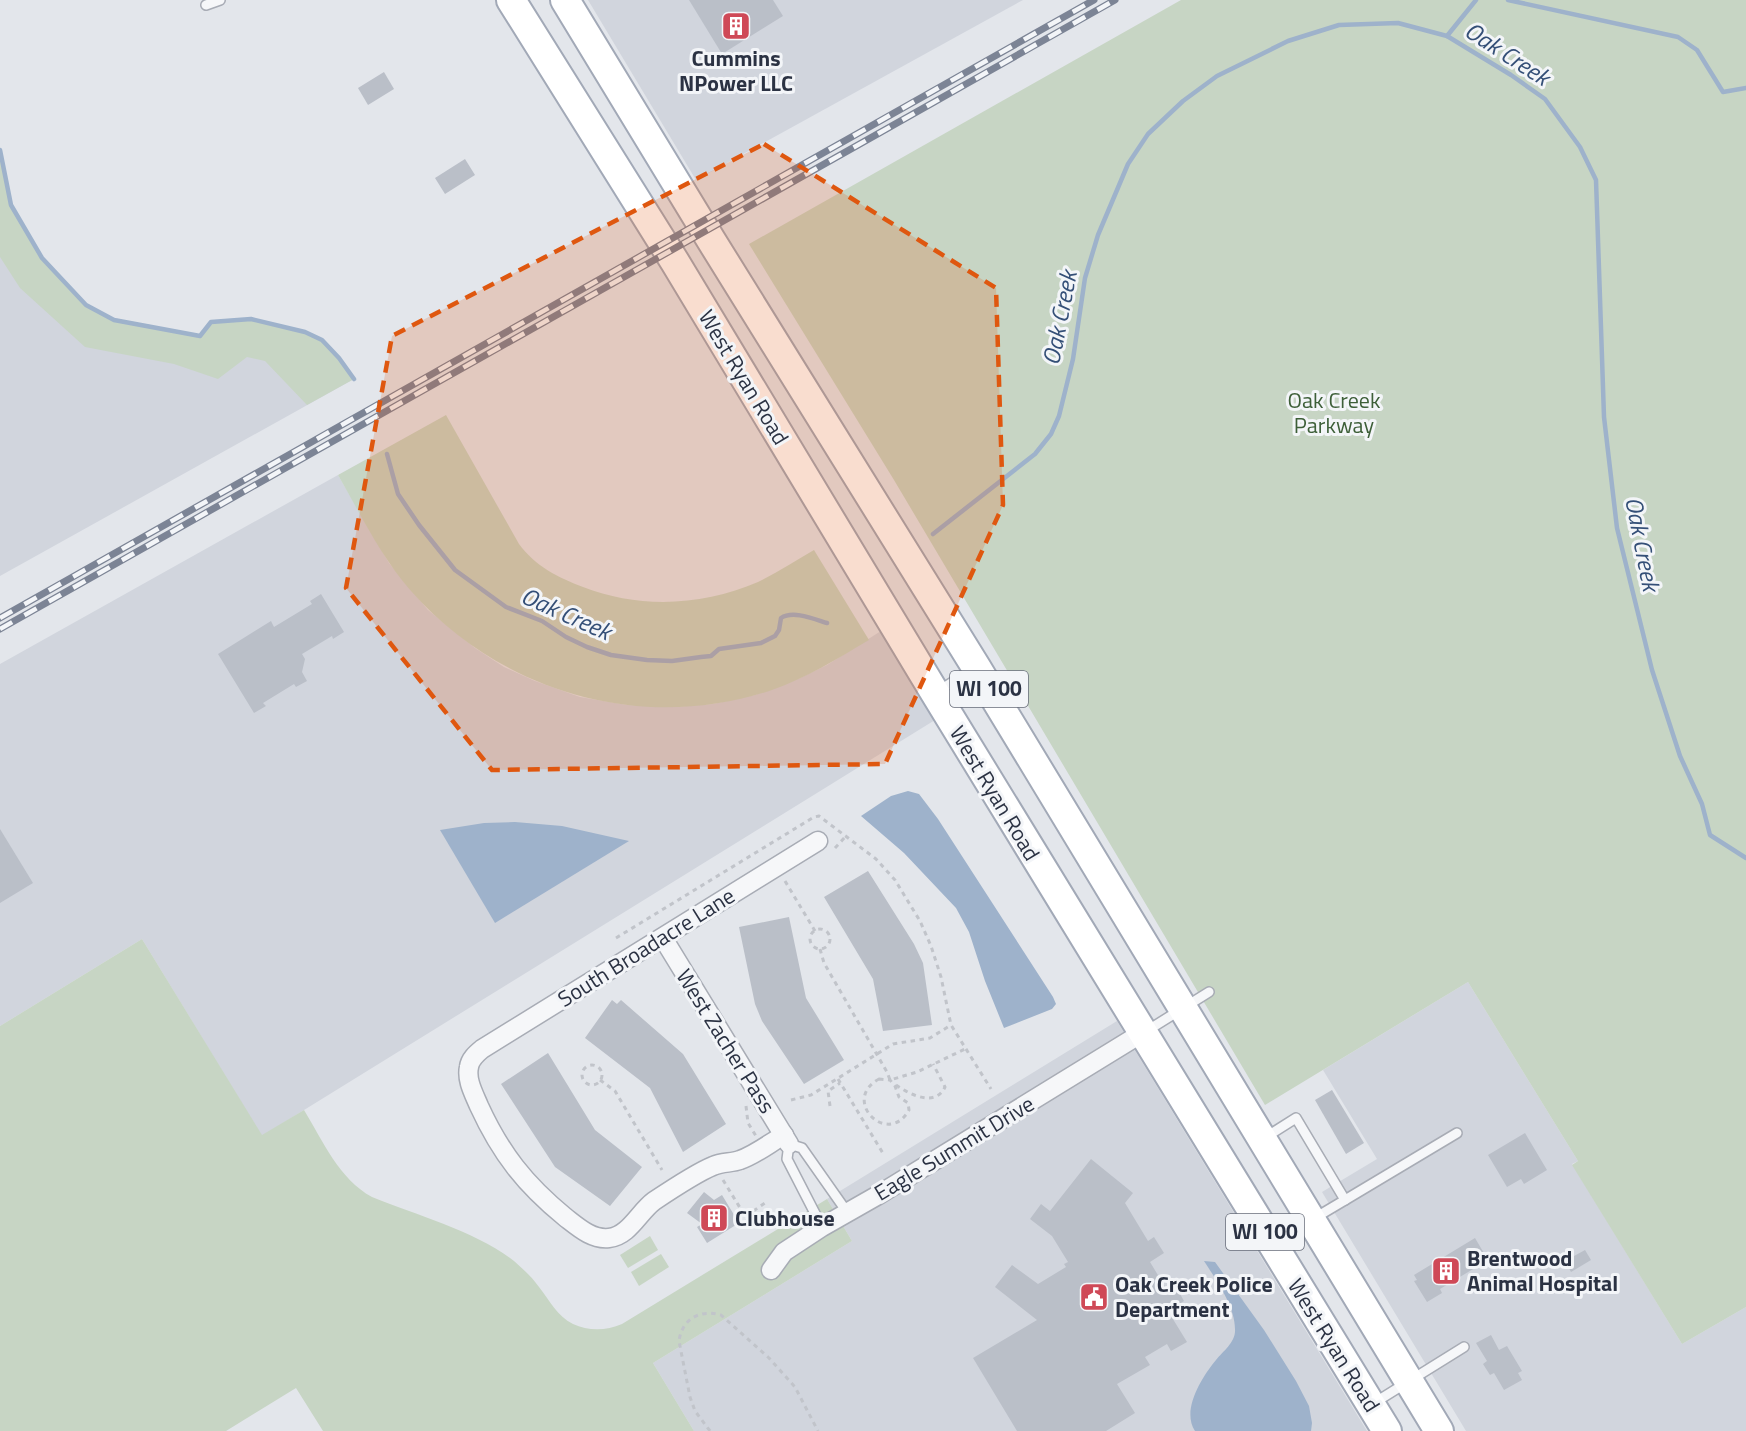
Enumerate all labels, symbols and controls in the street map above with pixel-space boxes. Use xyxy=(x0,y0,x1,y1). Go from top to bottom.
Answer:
building icon: Cummins NPower LLC xyxy=(720,10,752,42)
water label: Oak Creek xyxy=(1458,12,1560,96)
place label: Cummins NPower LLC xyxy=(679,41,793,100)
water label: Oak Creek xyxy=(1032,264,1086,368)
street label: West Ryan Road xyxy=(690,303,798,451)
park label: Oak Creek Parkway xyxy=(1288,383,1381,442)
water label: Oak Creek xyxy=(1616,494,1670,597)
water label: Oak Creek xyxy=(516,577,620,650)
road number: WI 100 xyxy=(950,671,1028,707)
street label: West Ryan Road xyxy=(941,719,1049,867)
street label: South Broadacre Lane xyxy=(551,879,741,1015)
street label: West Zacher Pass xyxy=(668,962,784,1120)
street label: Eagle Summit Drive xyxy=(867,1087,1041,1209)
place label: Clubhouse xyxy=(735,1201,835,1235)
building icon: Clubhouse xyxy=(698,1202,730,1234)
road number: WI 100 xyxy=(1226,1214,1304,1250)
place label: Brentwood Animal Hospital xyxy=(1467,1241,1618,1300)
building icon: Brentwood Animal Hospital xyxy=(1430,1255,1462,1287)
place label: Oak Creek Police Department xyxy=(1115,1267,1273,1326)
street label: West Ryan Road xyxy=(1279,1271,1389,1419)
public building icon: Oak Creek Police Department xyxy=(1078,1281,1110,1313)

